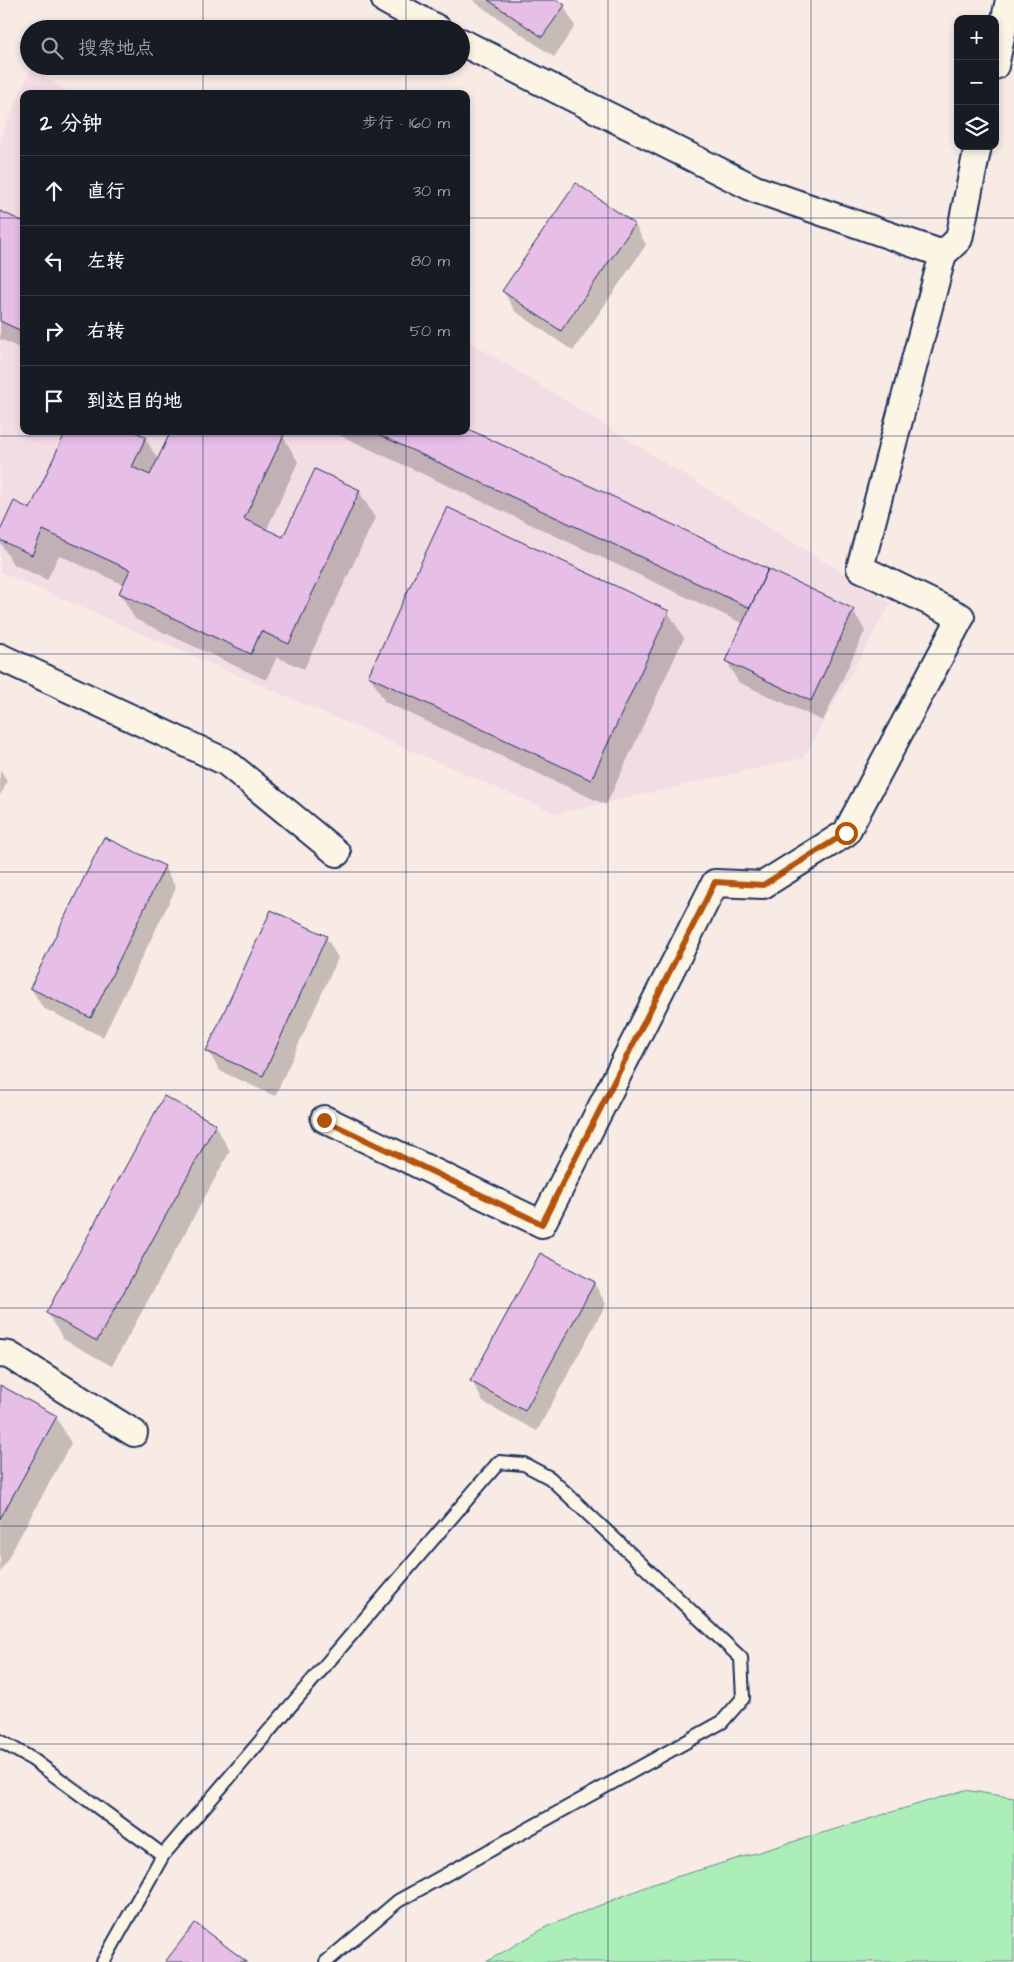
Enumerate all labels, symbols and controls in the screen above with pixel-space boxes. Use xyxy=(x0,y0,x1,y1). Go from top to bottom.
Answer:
map controls xyxy=(954,15,999,150)
button: + xyxy=(954,15,999,60)
search box xyxy=(20,20,470,75)
icon: search xyxy=(38,34,66,62)
text: 搜索地点 xyxy=(78,35,154,62)
button: − xyxy=(954,60,999,105)
button: layers xyxy=(954,105,999,150)
text: 2 分钟 xyxy=(40,109,102,138)
text: 步行 · 160 m xyxy=(362,112,450,134)
icon: ahead xyxy=(40,177,68,205)
text: 直行 xyxy=(87,178,125,205)
text: 30 m xyxy=(413,180,450,202)
icon: left xyxy=(40,247,68,275)
text: 左转 xyxy=(87,248,125,275)
text: 80 m xyxy=(411,250,450,272)
icon: right xyxy=(40,317,68,345)
text: 右转 xyxy=(87,318,125,345)
text: 50 m xyxy=(410,320,450,342)
icon: arrive xyxy=(40,387,68,415)
text: 到达目的地 xyxy=(87,388,182,415)
route start xyxy=(835,822,858,845)
route end xyxy=(313,1109,336,1132)

